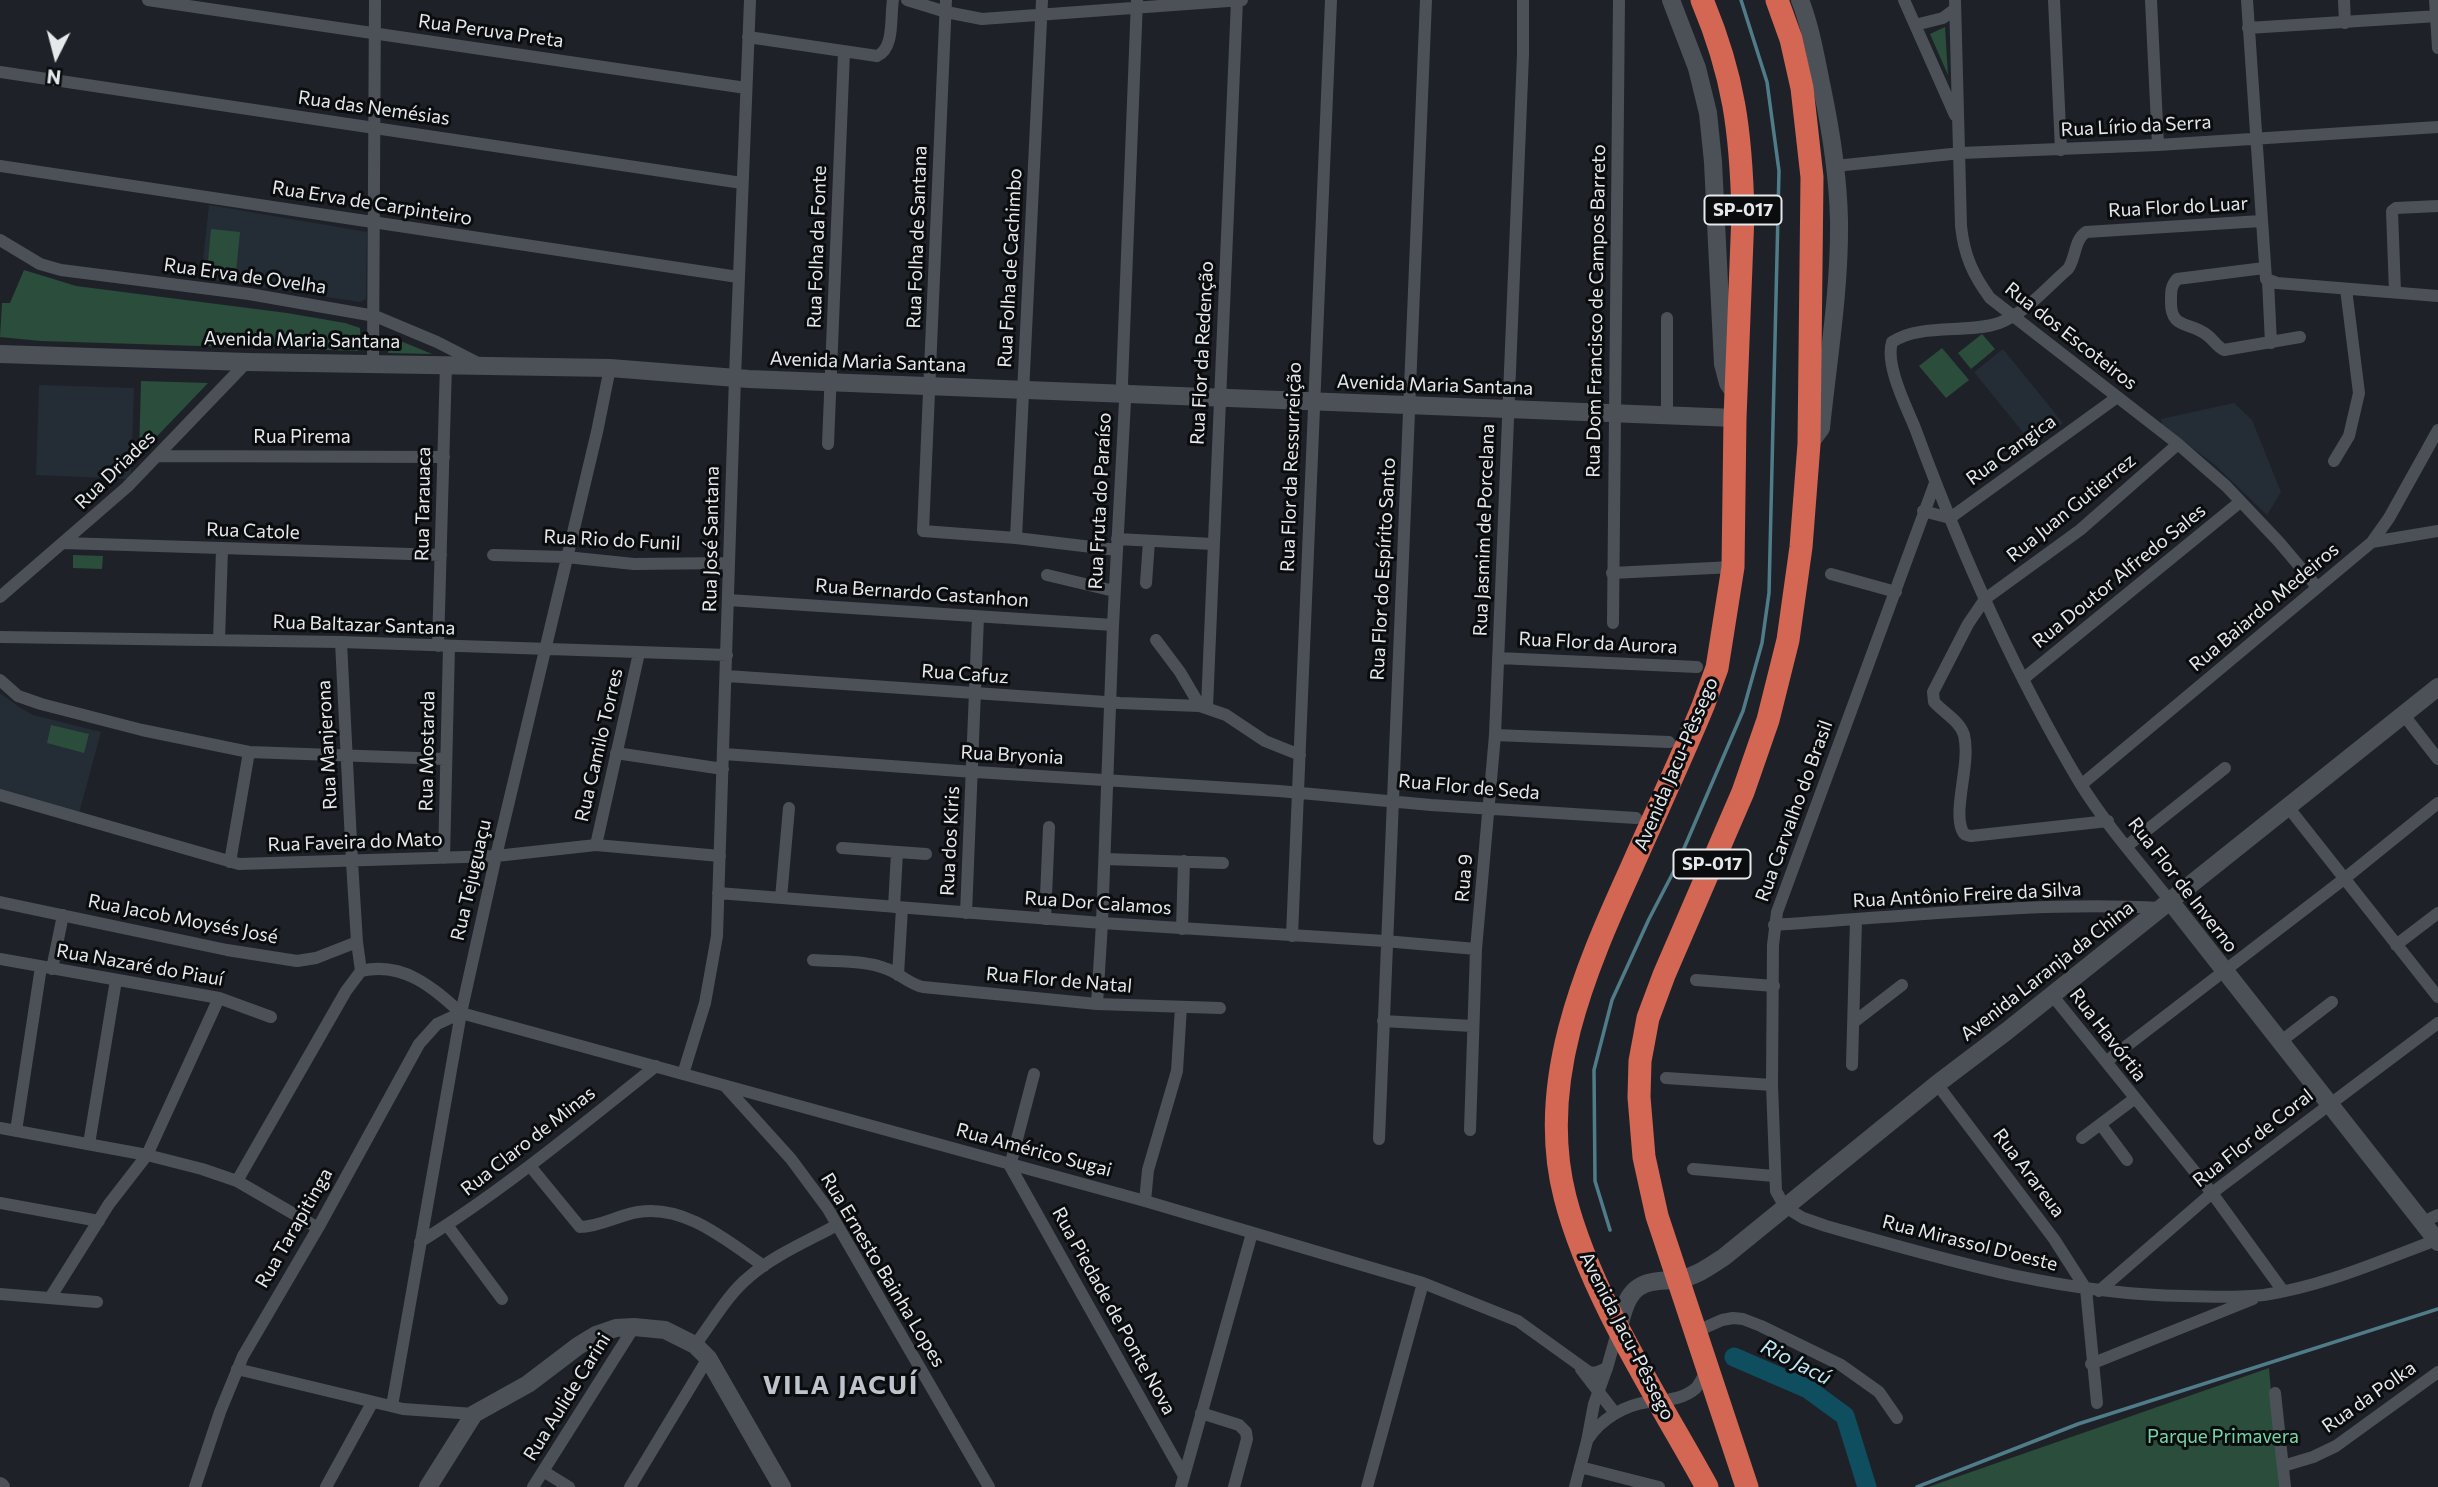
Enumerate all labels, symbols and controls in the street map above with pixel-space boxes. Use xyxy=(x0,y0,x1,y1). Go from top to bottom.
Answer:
street label: Rua Peruva Preta xyxy=(417,10,565,52)
north arrow xyxy=(21,21,91,91)
text: N xyxy=(45,65,62,90)
street label: Rua das Nemésias xyxy=(297,86,451,130)
street label: Rua Lírio da Serra xyxy=(2060,111,2212,141)
street label: Rua Dom Francisco de Campos Barreto xyxy=(1582,144,1610,478)
street label: Rua Folha de Santana xyxy=(902,145,932,329)
street label: Rua Folha da Fonte xyxy=(803,165,831,329)
street label: Rua Folha de Cachimbo xyxy=(993,168,1027,368)
street label: Rua Erva de Carpinteiro xyxy=(270,176,474,230)
street label: Rua Flor do Luar xyxy=(2107,192,2249,222)
road number: SP-017 xyxy=(1704,196,1782,224)
street label: Rua Erva de Ovelha xyxy=(162,253,328,299)
street label: Rua Flor da Redenção xyxy=(1186,260,1218,446)
street label: Rua dos Escoteiros xyxy=(2000,277,2142,395)
street label: Avenida Maria Santana xyxy=(203,327,401,353)
street label: Avenida Maria Santana xyxy=(769,347,967,377)
street label: Rua Flor da Ressurreição xyxy=(1276,362,1306,572)
street label: Avenida Maria Santana xyxy=(1336,370,1534,400)
street label: Rua Cangica xyxy=(1962,410,2060,490)
street label: Rua Fruta do Paraíso xyxy=(1084,412,1116,590)
street label: Rua Jasmim de Porcelana xyxy=(1469,423,1499,637)
street label: Rua Driades xyxy=(70,426,160,514)
street label: Rua Pirema xyxy=(253,426,351,448)
street label: Rua Tarauaca xyxy=(411,447,435,561)
street label: Rua Juan Gutierrez xyxy=(2002,449,2140,567)
street label: Rua Flor do Espírito Santo xyxy=(1366,457,1400,681)
street label: Rua José Santana xyxy=(698,466,724,612)
street label: Rua Doutor Alfredo Sales xyxy=(2028,499,2210,653)
street label: Rua Catole xyxy=(206,518,300,544)
street label: Rua Rio do Funil xyxy=(543,525,681,555)
street label: Rua Baiardo Medeiros xyxy=(2185,538,2343,676)
street label: Rua Bernardo Castanhon xyxy=(814,574,1030,612)
street label: Rua Baltazar Santana xyxy=(272,610,456,640)
street label: Rua Flor da Aurora xyxy=(1518,627,1678,659)
street label: Rua Cafuz xyxy=(921,660,1009,688)
street label: Rua Camilo Torres xyxy=(570,666,628,824)
street label: Avenida Jacu-Pêssego xyxy=(1629,674,1723,854)
street label: Rua Manjerona xyxy=(312,680,342,810)
street label: Rua Mostarda xyxy=(415,691,439,811)
street label: Rua Carvalho do Brasil xyxy=(1751,717,1837,905)
street label: Rua Bryonia xyxy=(960,741,1064,769)
street label: Rua Flor de Seda xyxy=(1397,769,1541,805)
street label: Rua dos Kiris xyxy=(936,785,964,897)
street label: Rua Flor de Inverno xyxy=(2123,813,2243,957)
street label: Rua Tejuguaçu xyxy=(446,817,496,943)
street label: Rua Faveira do Mato xyxy=(267,828,443,856)
road number: SP-017 xyxy=(1674,850,1750,878)
street label: Rua 9 xyxy=(1451,853,1477,903)
street label: Rua Antônio Freire da Silva xyxy=(1852,878,2082,912)
street label: Rua Dor Calamos xyxy=(1024,886,1172,920)
street label: Rua Jacob Moysés José xyxy=(86,889,280,949)
street label: Avenida Laranja da China xyxy=(1956,896,2138,1046)
street label: Rua Nazaré do Piauí xyxy=(55,939,225,991)
street label: Rua Flor de Natal xyxy=(985,962,1133,998)
street label: Rua Havórtia xyxy=(2065,984,2151,1086)
street label: Rua Claro de Minas xyxy=(456,1082,600,1200)
street label: Rua Flor de Coral xyxy=(2188,1084,2318,1192)
street label: Rua Américo Sugai xyxy=(954,1118,1114,1182)
street label: Rua Arareua xyxy=(1988,1124,2070,1222)
street label: Rua Tarapitinga xyxy=(251,1164,337,1292)
street label: Rua Ernesto Bainha Lopes xyxy=(816,1169,950,1371)
street label: Rua Piedade de Ponte Nova xyxy=(1047,1203,1181,1419)
street label: Rua Mirassol D'oeste xyxy=(1880,1210,2060,1276)
street label: Avenida Jacu-Pêssego xyxy=(1575,1248,1679,1424)
street label: Rua Aulide Carini xyxy=(519,1329,615,1465)
water label: Rio Jacú xyxy=(1757,1334,1835,1390)
street label: Rua da Polka xyxy=(2318,1356,2420,1438)
district label: VILA JACUÍ xyxy=(764,1369,918,1401)
park label: Parque Primavera xyxy=(2147,1426,2299,1448)

